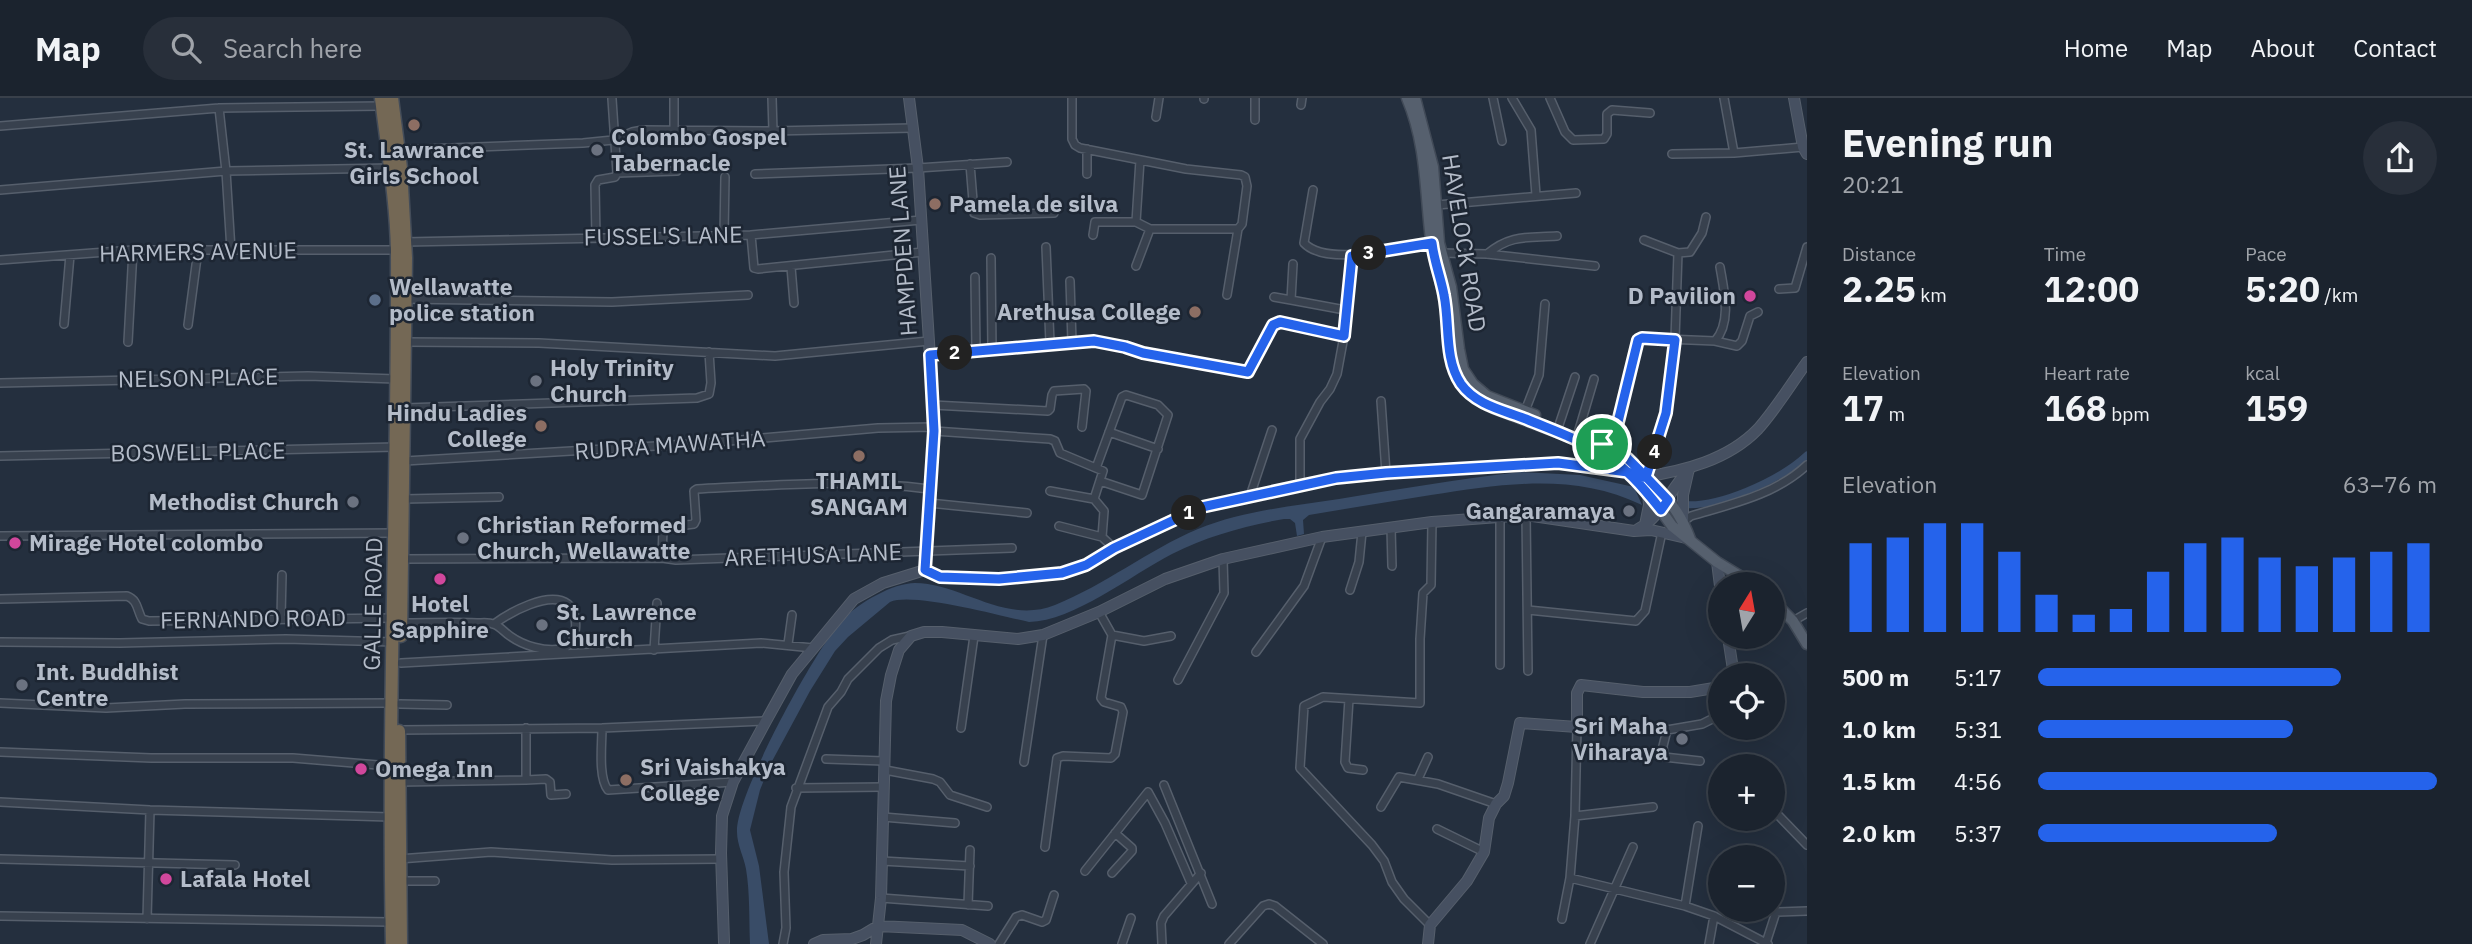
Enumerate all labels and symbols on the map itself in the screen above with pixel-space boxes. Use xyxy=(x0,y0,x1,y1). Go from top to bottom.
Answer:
marker: St. Lawrance Girls School xyxy=(406,117,422,133)
place label: Colombo Gospel Tabernacle xyxy=(611,121,787,177)
place label: St. Lawrance Girls School xyxy=(344,134,484,190)
marker: Colombo Gospel Tabernacle xyxy=(589,142,605,158)
street label: HAVELOCK ROAD xyxy=(1436,152,1494,334)
street label: HAMPDEN LANE xyxy=(881,165,923,337)
place label: Pamela de silva xyxy=(949,188,1118,218)
marker: Pamela de silva xyxy=(927,196,943,212)
street label: FUSSEL'S LANE xyxy=(583,219,743,251)
street label: HARMERS AVENUE xyxy=(99,234,297,268)
pin: 3 xyxy=(1352,236,1386,270)
place label: Wellawatte police station xyxy=(389,271,535,327)
place label: D Pavilion xyxy=(1628,280,1736,310)
marker: D Pavilion xyxy=(1742,288,1758,304)
marker: Wellawatte police station xyxy=(367,292,383,308)
place label: Arethusa College xyxy=(997,296,1181,326)
marker: Arethusa College xyxy=(1187,304,1203,320)
pin: 2 xyxy=(937,336,972,370)
place label: Holy Trinity Church xyxy=(550,352,675,408)
street label: NELSON PLACE xyxy=(117,361,278,393)
marker: Holy Trinity Church xyxy=(528,373,544,389)
place label: Hindu Ladies College xyxy=(386,397,527,453)
pin xyxy=(1572,414,1632,474)
marker: Hindu Ladies College xyxy=(533,418,549,434)
street label: RUDRA MAWATHA xyxy=(573,422,767,466)
street label: BOSWELL PLACE xyxy=(110,434,286,468)
pin: 4 xyxy=(1638,434,1672,470)
marker: THAMIL SANGAM xyxy=(851,448,867,464)
place label: THAMIL SANGAM xyxy=(810,465,908,521)
place label: Methodist Church xyxy=(148,486,339,516)
marker: Methodist Church xyxy=(345,494,361,510)
place label: Gangaramaya xyxy=(1465,495,1615,525)
pin: 1 xyxy=(1172,496,1206,530)
marker: Gangaramaya xyxy=(1621,503,1637,519)
place label: Christian Reformed Church, Wellawatte xyxy=(477,509,691,565)
place label: Mirage Hotel colombo xyxy=(29,527,263,557)
marker: Christian Reformed Church, Wellawatte xyxy=(455,530,471,546)
marker: Mirage Hotel colombo xyxy=(7,535,23,551)
street label: ARETHUSA LANE xyxy=(724,536,902,572)
street label: GALLE ROAD xyxy=(356,537,388,671)
marker: Hotel Sapphire xyxy=(432,571,448,587)
north arrow xyxy=(1708,572,1785,649)
place label: Hotel Sapphire xyxy=(391,588,489,644)
place label: St. Lawrence Church xyxy=(556,596,697,652)
street label: FERNANDO ROAD xyxy=(160,601,346,635)
marker: St. Lawrence Church xyxy=(534,617,550,633)
place label: Int. Buddhist Centre xyxy=(36,656,179,712)
marker: Int. Buddhist Centre xyxy=(14,677,30,693)
place label: Sri Maha Viharaya xyxy=(1573,710,1668,766)
marker: Sri Maha Viharaya xyxy=(1674,731,1690,747)
place label: Sri Vaishakya College xyxy=(640,751,786,807)
place label: Omega Inn xyxy=(375,753,493,783)
marker: Omega Inn xyxy=(353,761,369,777)
marker: Sri Vaishakya College xyxy=(618,772,634,788)
place label: Lafala Hotel xyxy=(180,863,310,893)
marker: Lafala Hotel xyxy=(158,871,174,887)

